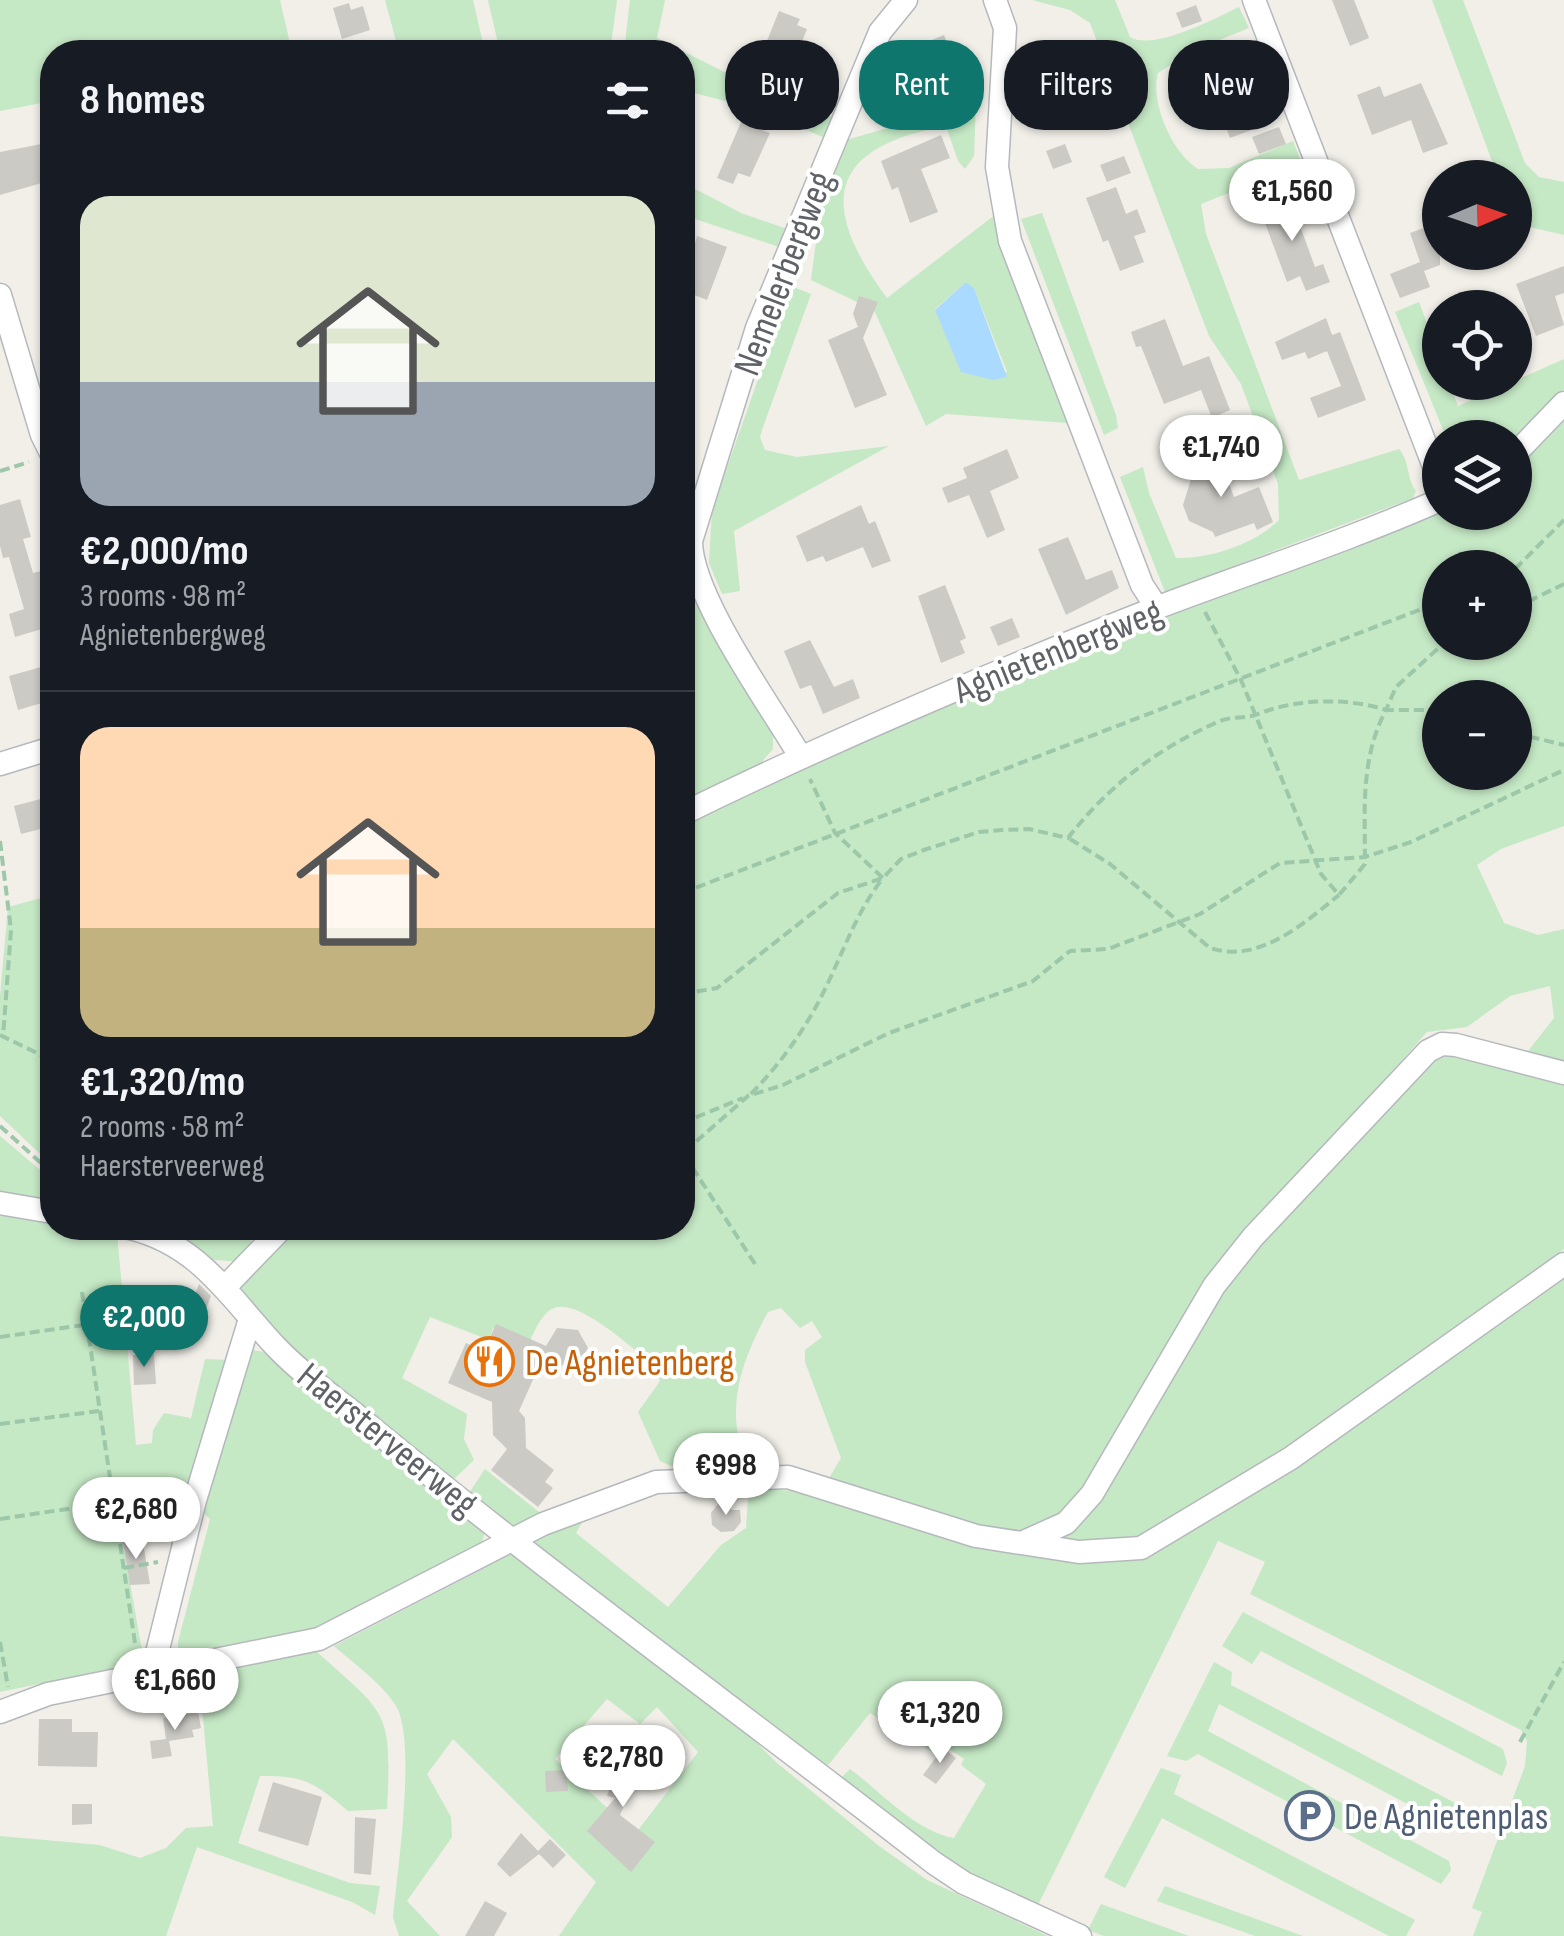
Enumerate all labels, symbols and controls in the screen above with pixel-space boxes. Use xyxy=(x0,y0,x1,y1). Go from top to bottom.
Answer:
chip: Buy xyxy=(725,40,839,130)
chip: Rent xyxy=(859,40,984,130)
chip: Filters xyxy=(1004,40,1148,130)
chip: New xyxy=(1168,40,1289,130)
icon: filters xyxy=(600,73,655,128)
text: 8 homes xyxy=(80,75,205,126)
pin: €1,560 xyxy=(1211,159,1373,244)
north arrow xyxy=(1422,160,1532,270)
map controls xyxy=(1422,160,1532,790)
street label: Nemelerbergweg xyxy=(725,165,844,382)
text: €1,560 xyxy=(1251,172,1333,211)
icon: home xyxy=(278,261,458,441)
button: locate xyxy=(1422,290,1532,400)
pin: €1,740 xyxy=(1140,415,1302,500)
button: layers xyxy=(1422,420,1532,530)
text: €1,740 xyxy=(1182,428,1260,467)
text: €2,000/mo xyxy=(80,526,249,577)
button: + xyxy=(1422,550,1532,660)
text: 3 rooms · 98 m² xyxy=(80,577,246,616)
street label: Agnietenbergweg xyxy=(947,589,1169,714)
text: Agnietenbergweg xyxy=(80,616,266,655)
button: − xyxy=(1422,680,1532,790)
icon: home xyxy=(278,792,458,972)
text: €1,320/mo xyxy=(80,1057,245,1108)
text: 2 rooms · 58 m² xyxy=(80,1108,245,1147)
text: Haersterveerweg xyxy=(80,1147,264,1186)
pin: €2,000 xyxy=(63,1285,225,1370)
text: €2,000 xyxy=(102,1298,186,1337)
restaurant icon: De Agnietenberg xyxy=(464,1336,516,1388)
place label: De Agnietenberg xyxy=(525,1341,734,1386)
street label: Haersterveerweg xyxy=(288,1354,486,1527)
pin: €998 xyxy=(667,1433,785,1518)
text: €998 xyxy=(695,1446,757,1485)
pin: €2,680 xyxy=(55,1477,217,1562)
text: €2,680 xyxy=(94,1490,178,1529)
pin: €1,660 xyxy=(94,1648,256,1733)
text: €1,660 xyxy=(134,1661,216,1700)
pin: €1,320 xyxy=(859,1681,1021,1766)
text: €1,320 xyxy=(900,1694,980,1733)
pin: €2,780 xyxy=(542,1725,704,1810)
text: €2,780 xyxy=(582,1738,664,1777)
parking icon: De Agnietenplas xyxy=(1283,1790,1335,1842)
place label: De Agnietenplas xyxy=(1344,1795,1548,1840)

